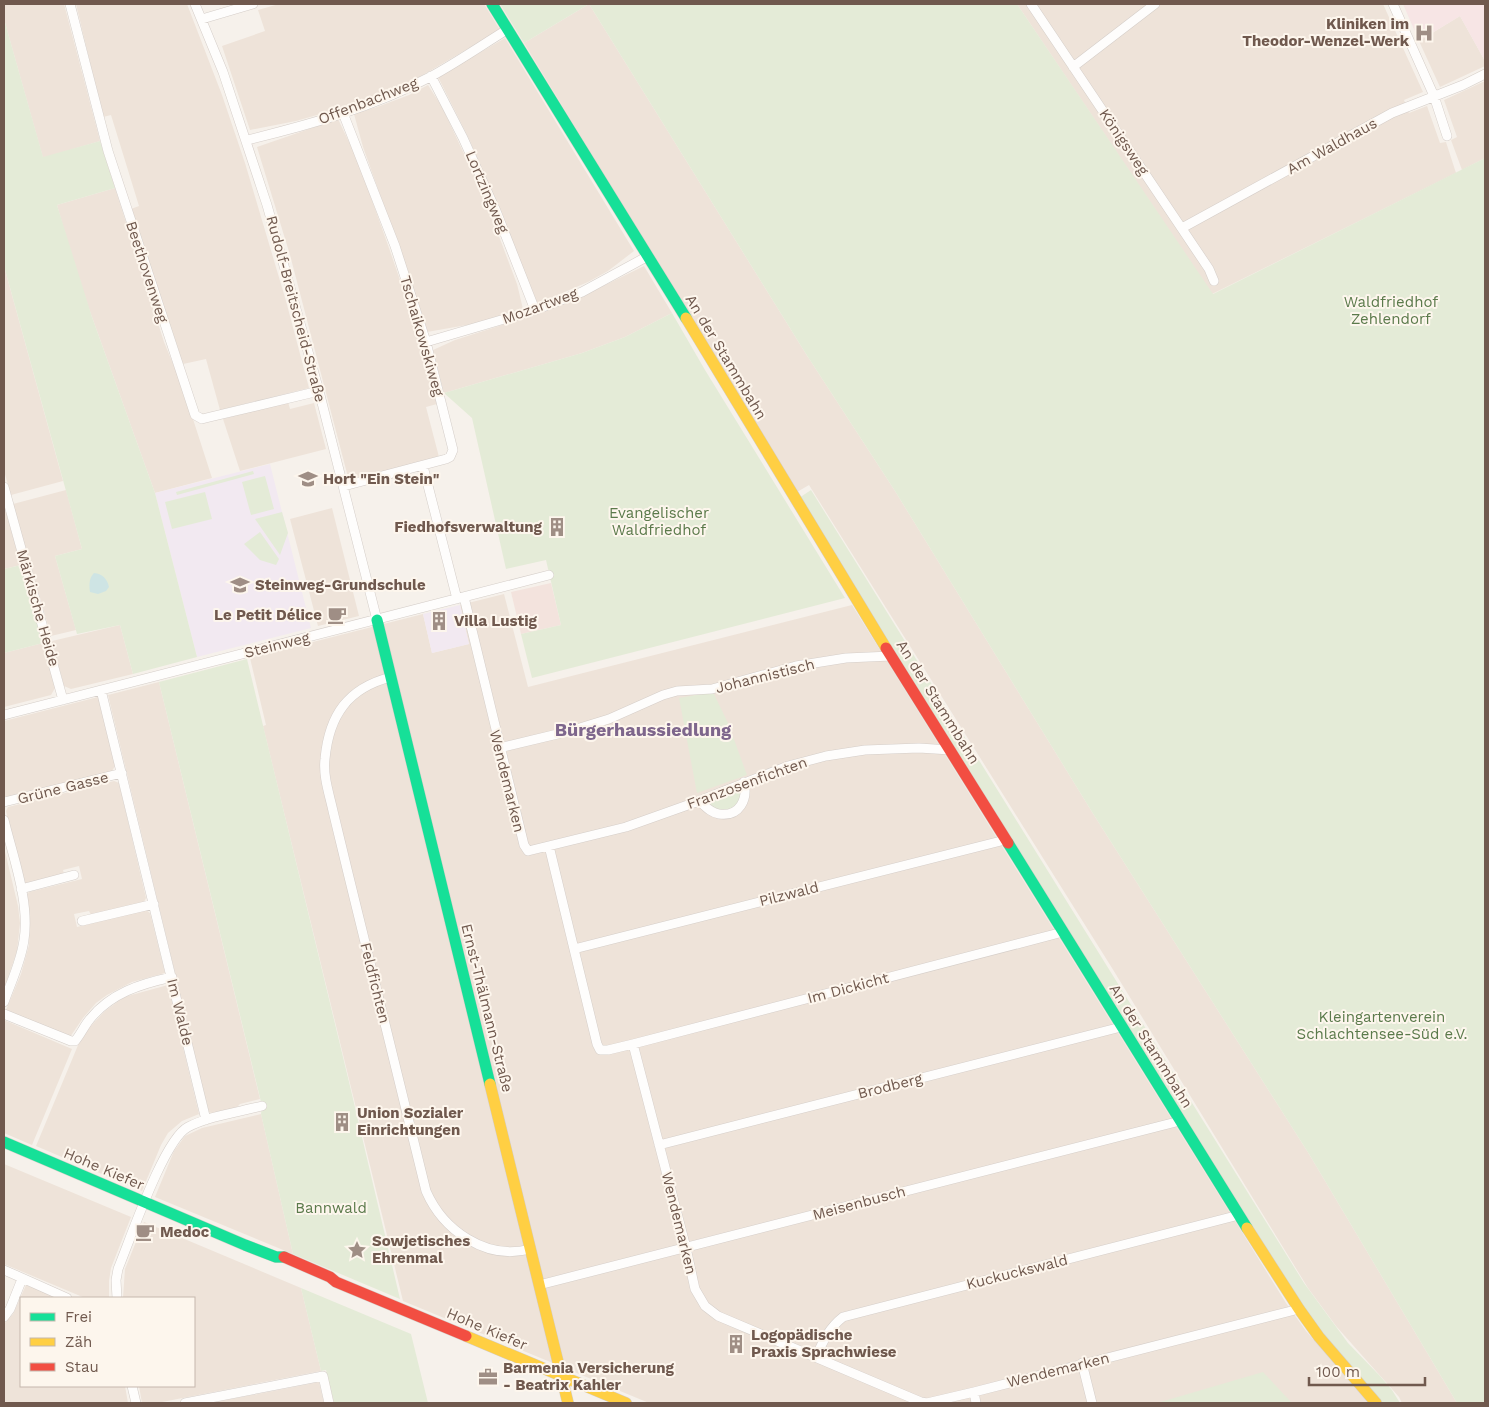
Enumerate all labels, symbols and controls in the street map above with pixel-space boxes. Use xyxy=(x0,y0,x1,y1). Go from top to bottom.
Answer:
place label: Kliniken im Theodor-Wenzel-Werk xyxy=(1242,15,1410,50)
hospital icon: Kliniken im Theodor-Wenzel-Werk xyxy=(1413,22,1435,44)
street label: Offenbachweg xyxy=(316,74,420,128)
street label: Königsweg xyxy=(1095,106,1153,178)
street label: Am Waldhaus xyxy=(1284,114,1380,178)
street label: Lortzingweg xyxy=(462,148,512,236)
street label: Rudolf-Breitscheid-Straße xyxy=(262,214,330,404)
street label: Beethovenweg xyxy=(122,219,172,325)
street label: Tschaikowskiweg xyxy=(396,274,448,398)
street label: Mozartweg xyxy=(500,284,580,328)
street label: An der Stammbahn xyxy=(682,291,770,423)
park label: Waldfriedhof Zehlendorf xyxy=(1344,293,1438,328)
school or university icon: Hort "Ein Stein" xyxy=(297,468,319,490)
place label: Hort "Ein Stein" xyxy=(323,470,440,488)
park label: Evangelischer Waldfriedhof xyxy=(609,504,709,539)
building icon: Fiedhofsverwaltung xyxy=(546,516,568,538)
place label: Fiedhofsverwaltung xyxy=(394,518,543,536)
street label: Märkische Heide xyxy=(13,547,63,669)
school or university icon: Steinweg-Grundschule xyxy=(229,574,251,596)
place label: Steinweg-Grundschule xyxy=(255,576,426,594)
cafe icon: Le Petit Délice xyxy=(326,604,348,626)
place label: Le Petit Délice xyxy=(214,606,322,624)
building icon: Villa Lustig xyxy=(428,610,450,632)
place label: Villa Lustig xyxy=(454,612,538,630)
street label: Steinweg xyxy=(242,628,312,662)
street label: An der Stammbahn xyxy=(893,637,983,767)
street label: Johannistisch xyxy=(714,655,816,697)
district label: Bürgerhaussiedlung xyxy=(555,719,732,740)
street label: Wendemarken xyxy=(486,728,528,834)
street label: Franzosenfichten xyxy=(684,753,810,813)
street label: Grüne Gasse xyxy=(16,768,110,808)
street label: Pilzwald xyxy=(757,878,821,910)
street label: Ernst-Thälmann-Straße xyxy=(457,922,517,1094)
street label: Feldfichten xyxy=(356,941,394,1025)
street label: Im Dickicht xyxy=(805,968,891,1007)
street label: Im Walde xyxy=(163,977,197,1047)
street label: An der Stammbahn xyxy=(1106,981,1196,1111)
park label: Kleingartenverein Schlachtensee-Süd e.V. xyxy=(1297,1008,1467,1043)
street label: Brodberg xyxy=(856,1069,924,1103)
place label: Union Sozialer Einrichtungen xyxy=(357,1104,464,1139)
building icon: Union Sozialer Einrichtungen xyxy=(331,1111,353,1133)
street label: Hohe Kiefer xyxy=(61,1144,147,1194)
street label: Wendemarken xyxy=(658,1170,700,1276)
street label: Meisenbusch xyxy=(811,1182,907,1224)
park label: Bannwald xyxy=(295,1199,367,1217)
cafe icon: Medoc xyxy=(134,1221,156,1243)
place label: Medoc xyxy=(160,1223,210,1241)
place label: Sowjetisches Ehrenmal xyxy=(372,1232,470,1267)
place icon: Sowjetisches Ehrenmal xyxy=(346,1239,368,1261)
street label: Kuckuckswald xyxy=(964,1251,1070,1293)
legend xyxy=(20,1297,195,1387)
street label: Hohe Kiefer xyxy=(444,1304,530,1354)
text: Frei xyxy=(65,1308,92,1326)
place label: Logopädische Praxis Sprachwiese xyxy=(751,1326,897,1361)
text: Zäh xyxy=(65,1333,92,1351)
building icon: Logopädische Praxis Sprachwiese xyxy=(725,1333,747,1355)
street label: Wendemarken xyxy=(1005,1349,1111,1391)
scale bar xyxy=(1309,1354,1425,1386)
text: Stau xyxy=(65,1358,99,1376)
place label: Barmenia Versicherung - Beatrix Kahler xyxy=(503,1359,675,1394)
text: 100 m xyxy=(1316,1363,1360,1381)
office icon: Barmenia Versicherung - Beatrix Kahler xyxy=(477,1366,499,1388)

